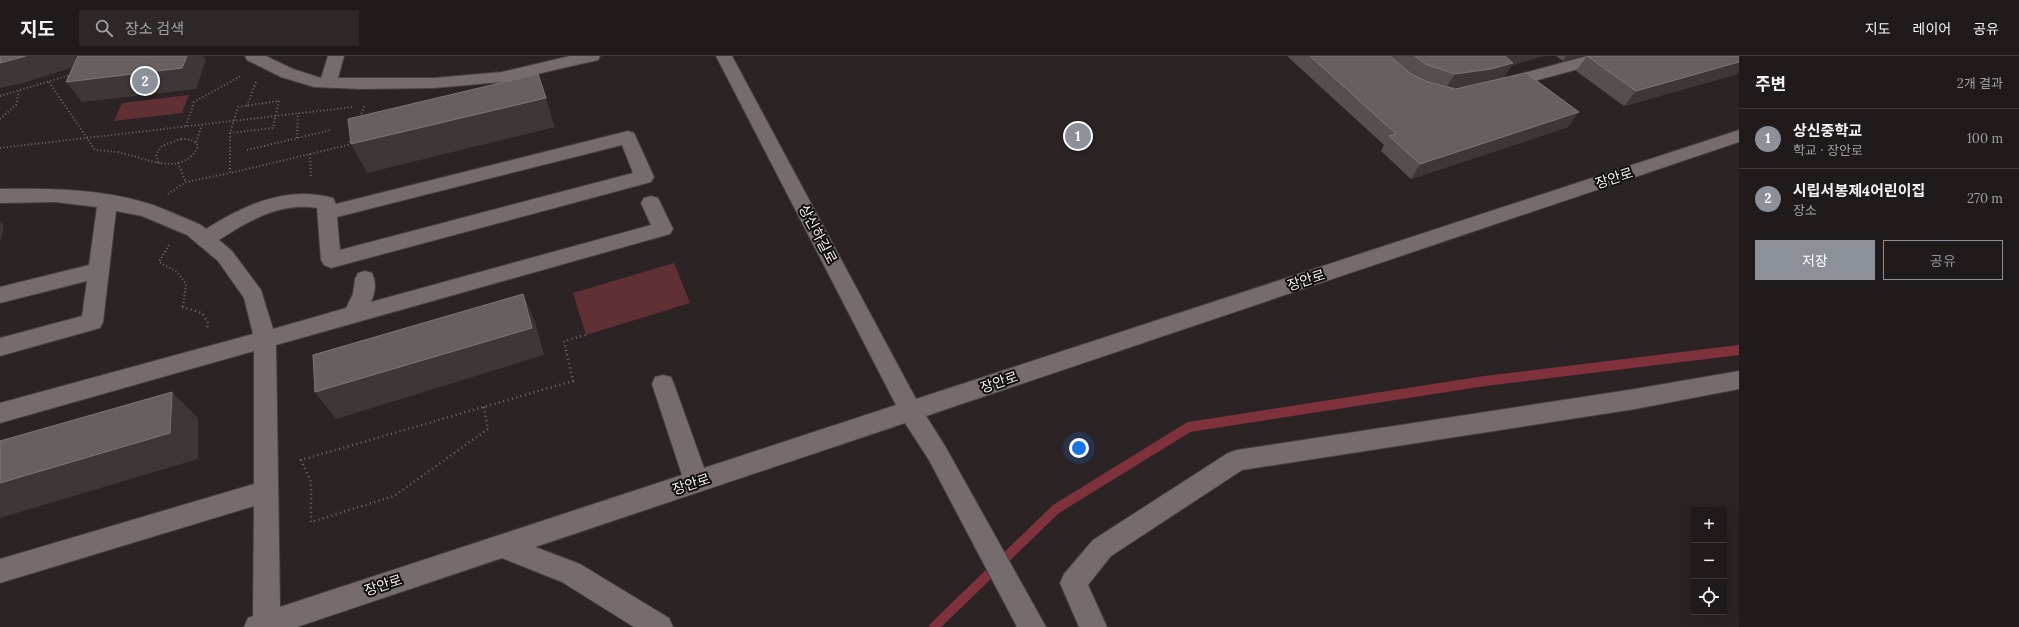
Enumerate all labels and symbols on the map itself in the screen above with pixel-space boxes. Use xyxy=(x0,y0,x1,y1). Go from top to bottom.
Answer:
pin: 2 xyxy=(132,66,158,96)
pin: 1 xyxy=(1065,121,1091,151)
street label: 장안로 xyxy=(1593,163,1635,193)
street label: 상신하길로 xyxy=(795,201,841,267)
street label: 장안로 xyxy=(1285,265,1327,295)
street label: 장안로 xyxy=(978,367,1020,397)
your location xyxy=(1069,438,1089,458)
street label: 장안로 xyxy=(670,469,712,499)
street label: 장안로 xyxy=(362,570,404,600)

